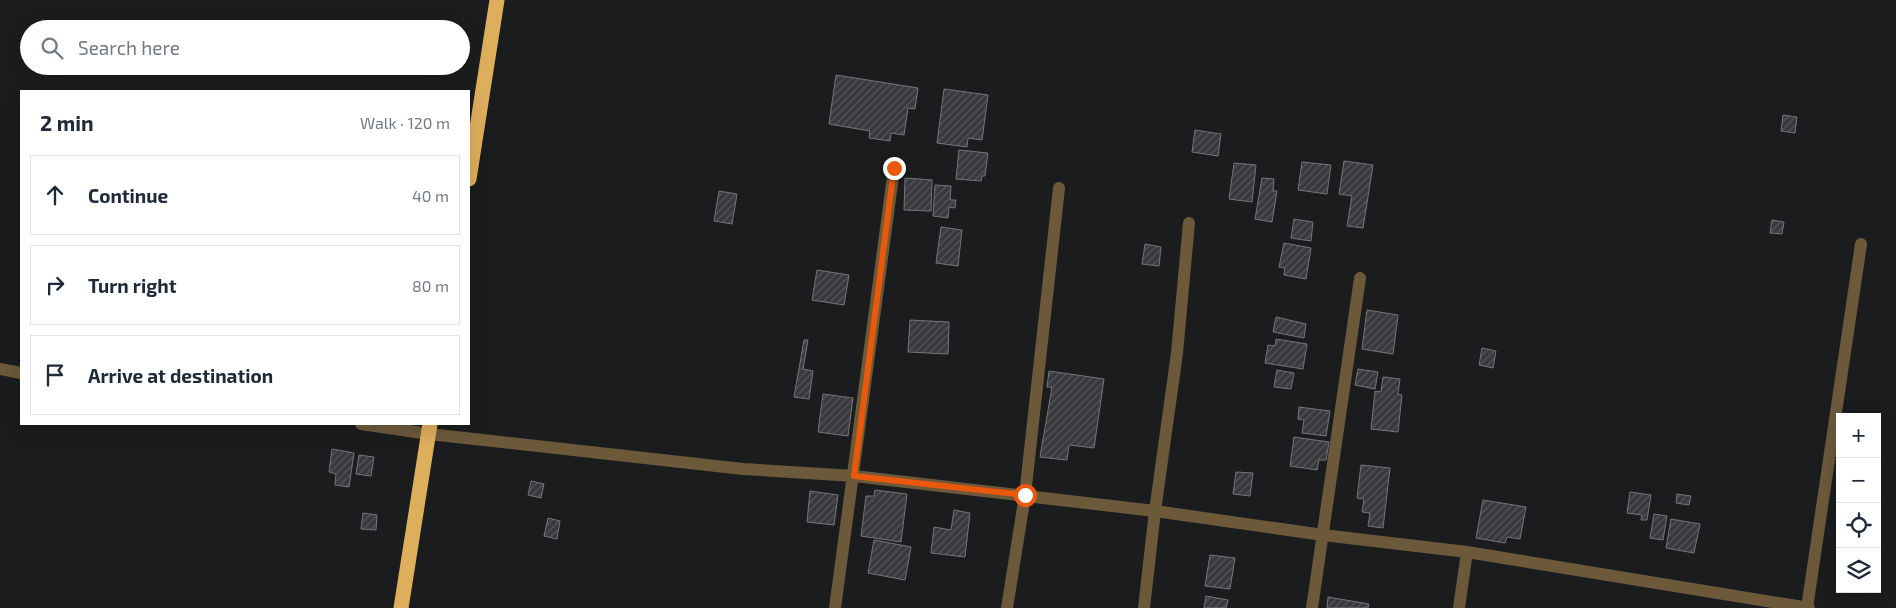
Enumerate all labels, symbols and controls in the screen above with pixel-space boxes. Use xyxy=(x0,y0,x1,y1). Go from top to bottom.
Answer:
search box xyxy=(20,20,470,75)
icon: search xyxy=(38,34,66,62)
text: Search here xyxy=(78,36,180,59)
text: 2 min xyxy=(40,110,94,135)
text: Walk · 120 m xyxy=(360,113,450,132)
route end xyxy=(883,157,906,180)
icon: ahead xyxy=(41,181,69,209)
text: Continue xyxy=(88,184,168,207)
text: 40 m xyxy=(412,186,449,205)
icon: right xyxy=(41,271,69,299)
text: Turn right xyxy=(88,274,176,297)
text: 80 m xyxy=(412,276,449,295)
icon: arrive xyxy=(41,361,69,389)
text: Arrive at destination xyxy=(88,364,273,387)
map controls xyxy=(1836,413,1881,593)
button: + xyxy=(1836,413,1881,458)
button: − xyxy=(1836,458,1881,503)
route start xyxy=(1014,484,1037,507)
button: locate xyxy=(1836,503,1881,548)
button: layers xyxy=(1836,548,1881,593)

